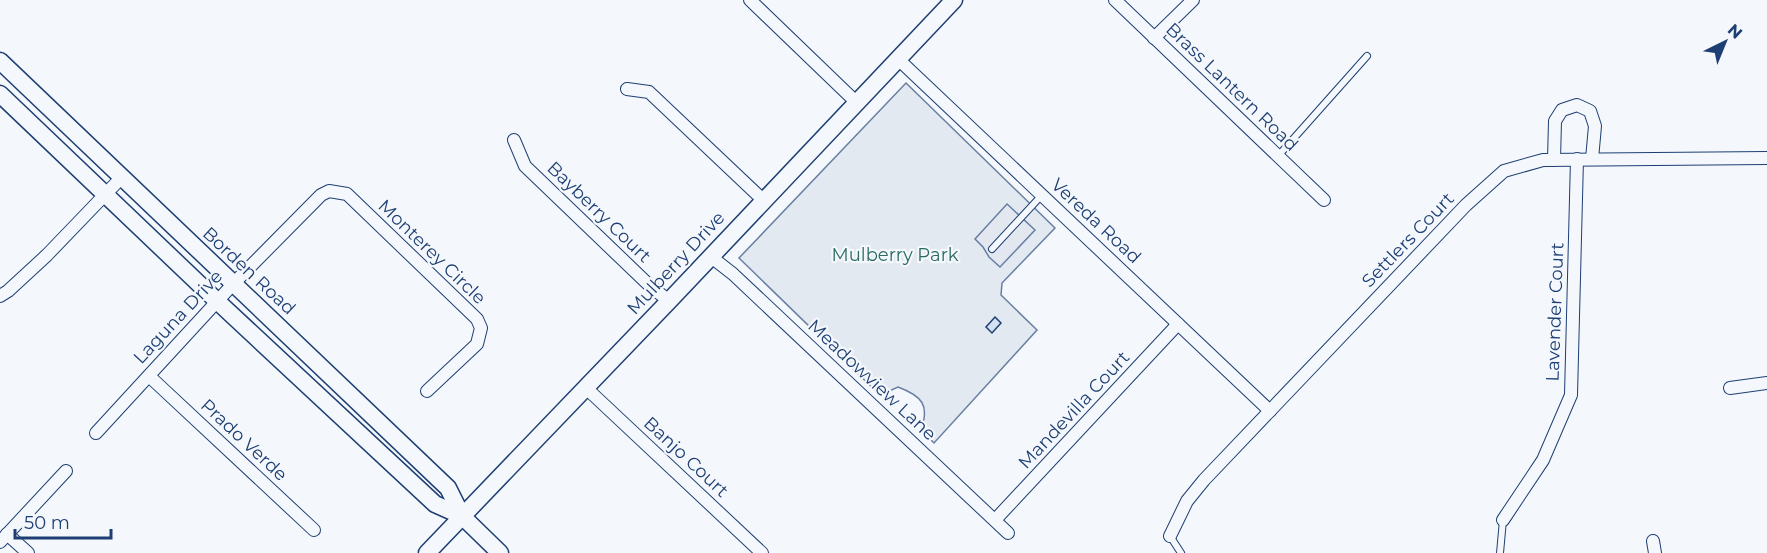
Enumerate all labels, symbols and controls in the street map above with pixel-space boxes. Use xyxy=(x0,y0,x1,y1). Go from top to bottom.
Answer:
north arrow xyxy=(1695,12,1755,72)
street label: Brass Lantern Road xyxy=(1161,18,1303,156)
text: N xyxy=(1724,20,1746,43)
street label: Bayberry Court xyxy=(542,157,656,267)
street label: Vereda Road xyxy=(1046,174,1146,268)
street label: Settlers Court xyxy=(1357,188,1459,292)
street label: Monterey Circle xyxy=(374,195,490,309)
street label: Mulberry Drive xyxy=(623,207,729,319)
street label: Borden Road xyxy=(198,222,300,320)
street label: Lavender Court xyxy=(1542,242,1568,382)
park label: Mulberry Park xyxy=(832,244,959,266)
street label: Laguna Drive xyxy=(129,265,227,368)
street label: Meadowview Lane xyxy=(803,315,941,445)
street label: Mandevilla Court xyxy=(1014,347,1134,473)
street label: Prado Verde xyxy=(196,394,292,486)
street label: Banjo Court xyxy=(639,412,733,502)
scale bar xyxy=(15,502,111,540)
text: 50 m xyxy=(24,512,70,534)

